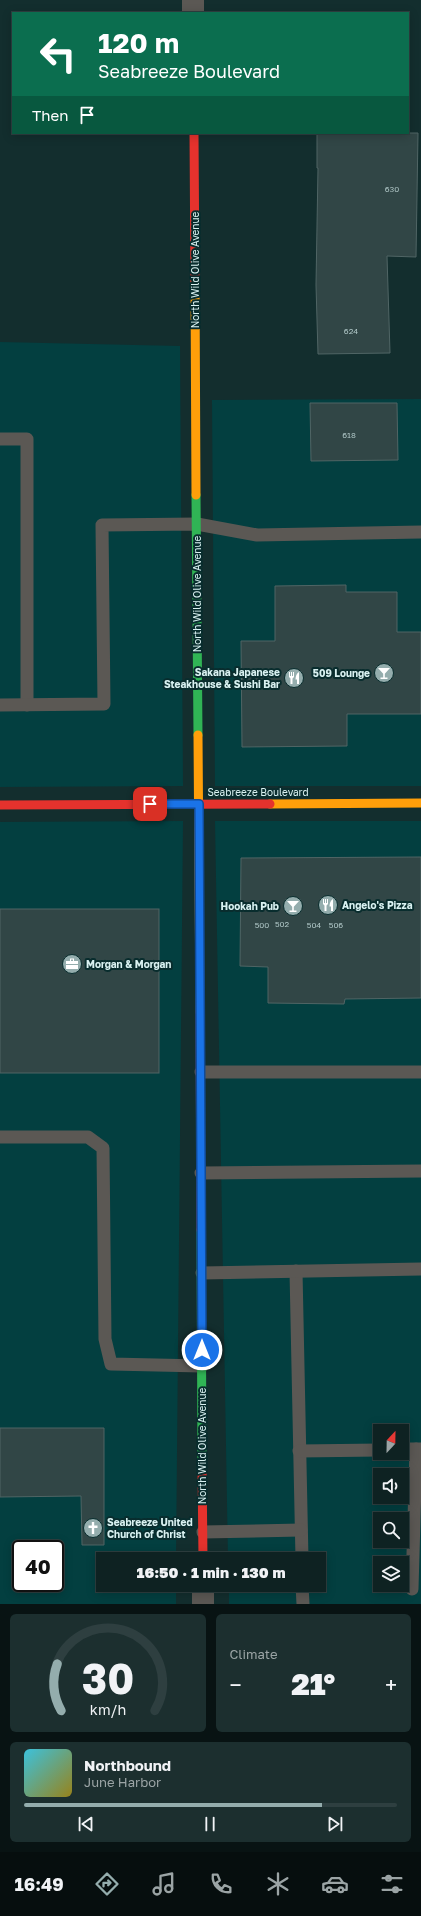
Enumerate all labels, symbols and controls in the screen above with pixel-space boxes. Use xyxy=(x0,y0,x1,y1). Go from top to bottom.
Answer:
text: 120 m xyxy=(98,26,179,59)
icon: left xyxy=(32,28,84,80)
text: Seabreeze Boulevard xyxy=(98,60,280,82)
icon: arrive xyxy=(76,104,98,126)
text: Then xyxy=(32,106,68,124)
house number: 630 xyxy=(385,184,399,194)
street label: North Wild Olive Avenue xyxy=(189,211,201,328)
house number: 624 xyxy=(344,326,358,336)
house number: 618 xyxy=(342,430,356,440)
street label: North Wild Olive Avenue xyxy=(191,535,203,652)
bar icon: 509 Lounge xyxy=(373,662,395,684)
place label: Sakana Japanese Steakhouse & Sushi Bar xyxy=(164,666,280,690)
restaurant icon: Sakana Japanese Steakhouse & Sushi Bar xyxy=(283,667,305,689)
place label: 509 Lounge xyxy=(313,667,370,679)
street label: Seabreeze Boulevard xyxy=(207,786,309,798)
pin xyxy=(133,787,167,821)
icon: arrive xyxy=(139,793,161,815)
restaurant icon: Angelo's Pizza xyxy=(317,894,339,916)
bar icon: Hookah Pub xyxy=(282,895,304,917)
place label: Angelo's Pizza xyxy=(342,899,413,911)
place label: Hookah Pub xyxy=(221,900,279,912)
house number: 502 xyxy=(275,919,289,929)
house number: 500 xyxy=(255,920,269,930)
house number: 504 xyxy=(307,920,321,930)
house number: 506 xyxy=(329,920,343,930)
office icon: Morgan & Morgan xyxy=(61,953,83,975)
place label: Morgan & Morgan xyxy=(86,958,171,970)
position arrow xyxy=(181,1329,223,1371)
street label: North Wild Olive Avenue xyxy=(196,1387,208,1504)
north arrow xyxy=(373,1424,409,1460)
map controls xyxy=(373,1424,409,1592)
button: sound xyxy=(373,1468,409,1504)
button: search xyxy=(373,1512,409,1548)
place label: Seabreeze United Church of Christ xyxy=(107,1516,193,1540)
church icon: Seabreeze United Church of Christ xyxy=(82,1517,104,1539)
speed limit sign: 40 xyxy=(12,1540,64,1592)
button: layers xyxy=(373,1556,409,1592)
text: 16:50 · 1 min · 130 m xyxy=(136,1563,286,1581)
text: Climate xyxy=(230,1646,277,1662)
text: 30 xyxy=(82,1653,134,1703)
text: 21° xyxy=(291,1666,335,1702)
text: − xyxy=(230,1671,242,1698)
text: + xyxy=(385,1671,397,1698)
text: km/h xyxy=(90,1701,126,1718)
text: Northbound xyxy=(84,1756,171,1774)
text: June Harbor xyxy=(84,1774,161,1790)
icon: previous xyxy=(75,1813,97,1835)
icon: pause xyxy=(199,1813,221,1835)
icon: next xyxy=(324,1813,346,1835)
icon: directions xyxy=(93,1870,121,1898)
icon: music xyxy=(150,1870,178,1898)
icon: phone xyxy=(207,1870,235,1898)
icon: climate xyxy=(264,1870,292,1898)
icon: car xyxy=(321,1870,349,1898)
icon: filters xyxy=(378,1870,406,1898)
text: 16:49 xyxy=(15,1873,64,1895)

